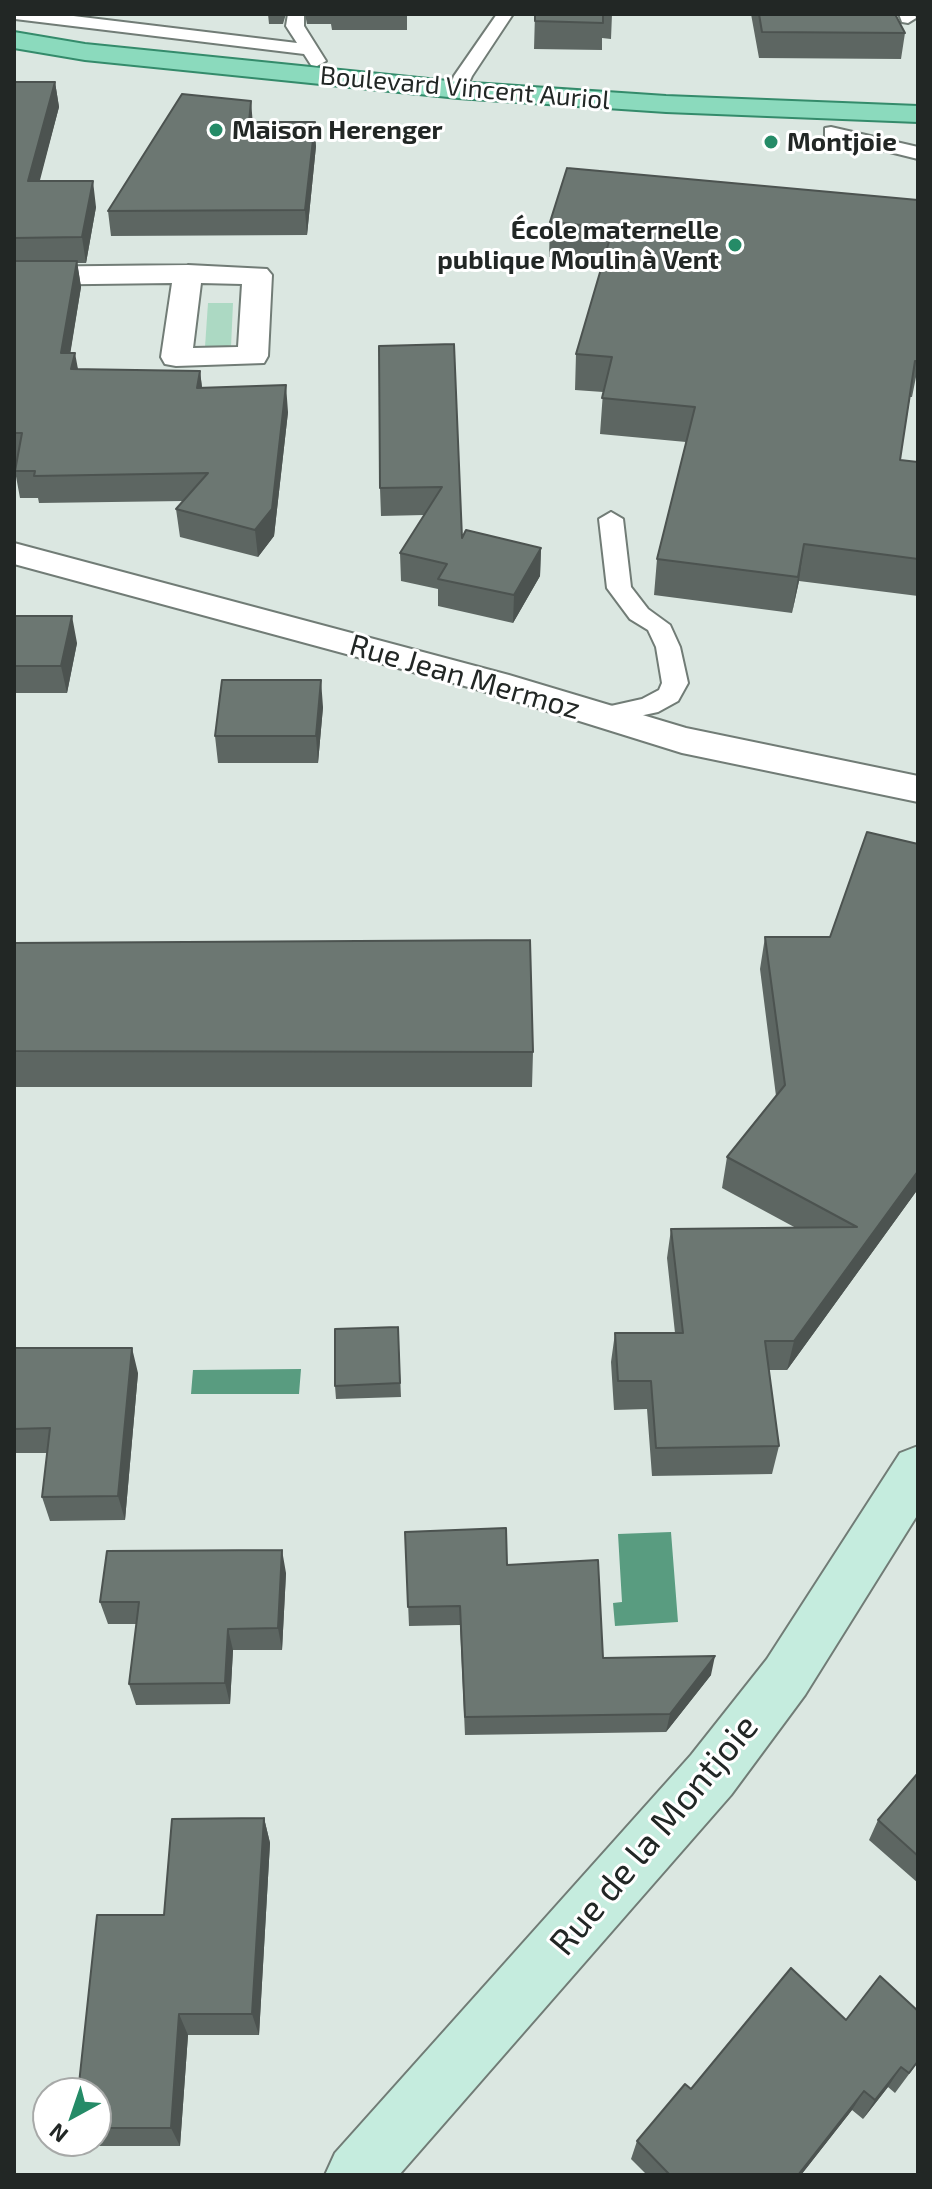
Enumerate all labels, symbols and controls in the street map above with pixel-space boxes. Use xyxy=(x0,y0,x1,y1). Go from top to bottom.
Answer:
street label: Boulevard Vincent Auriol xyxy=(319,60,611,116)
place label: Maison Herenger xyxy=(232,114,443,146)
marker: Maison Herenger xyxy=(207,121,225,139)
place label: Montjoie xyxy=(787,126,897,158)
marker: Montjoie xyxy=(762,133,780,151)
place label: École maternelle publique Moulin à Vent xyxy=(437,214,719,276)
marker: École maternelle publique Moulin à Vent xyxy=(726,236,744,254)
street label: Rue Jean Mermoz xyxy=(345,627,585,727)
street label: Rue de la Montjoie xyxy=(541,1706,767,1964)
north arrow xyxy=(32,2077,112,2157)
text: N xyxy=(43,2119,72,2149)

